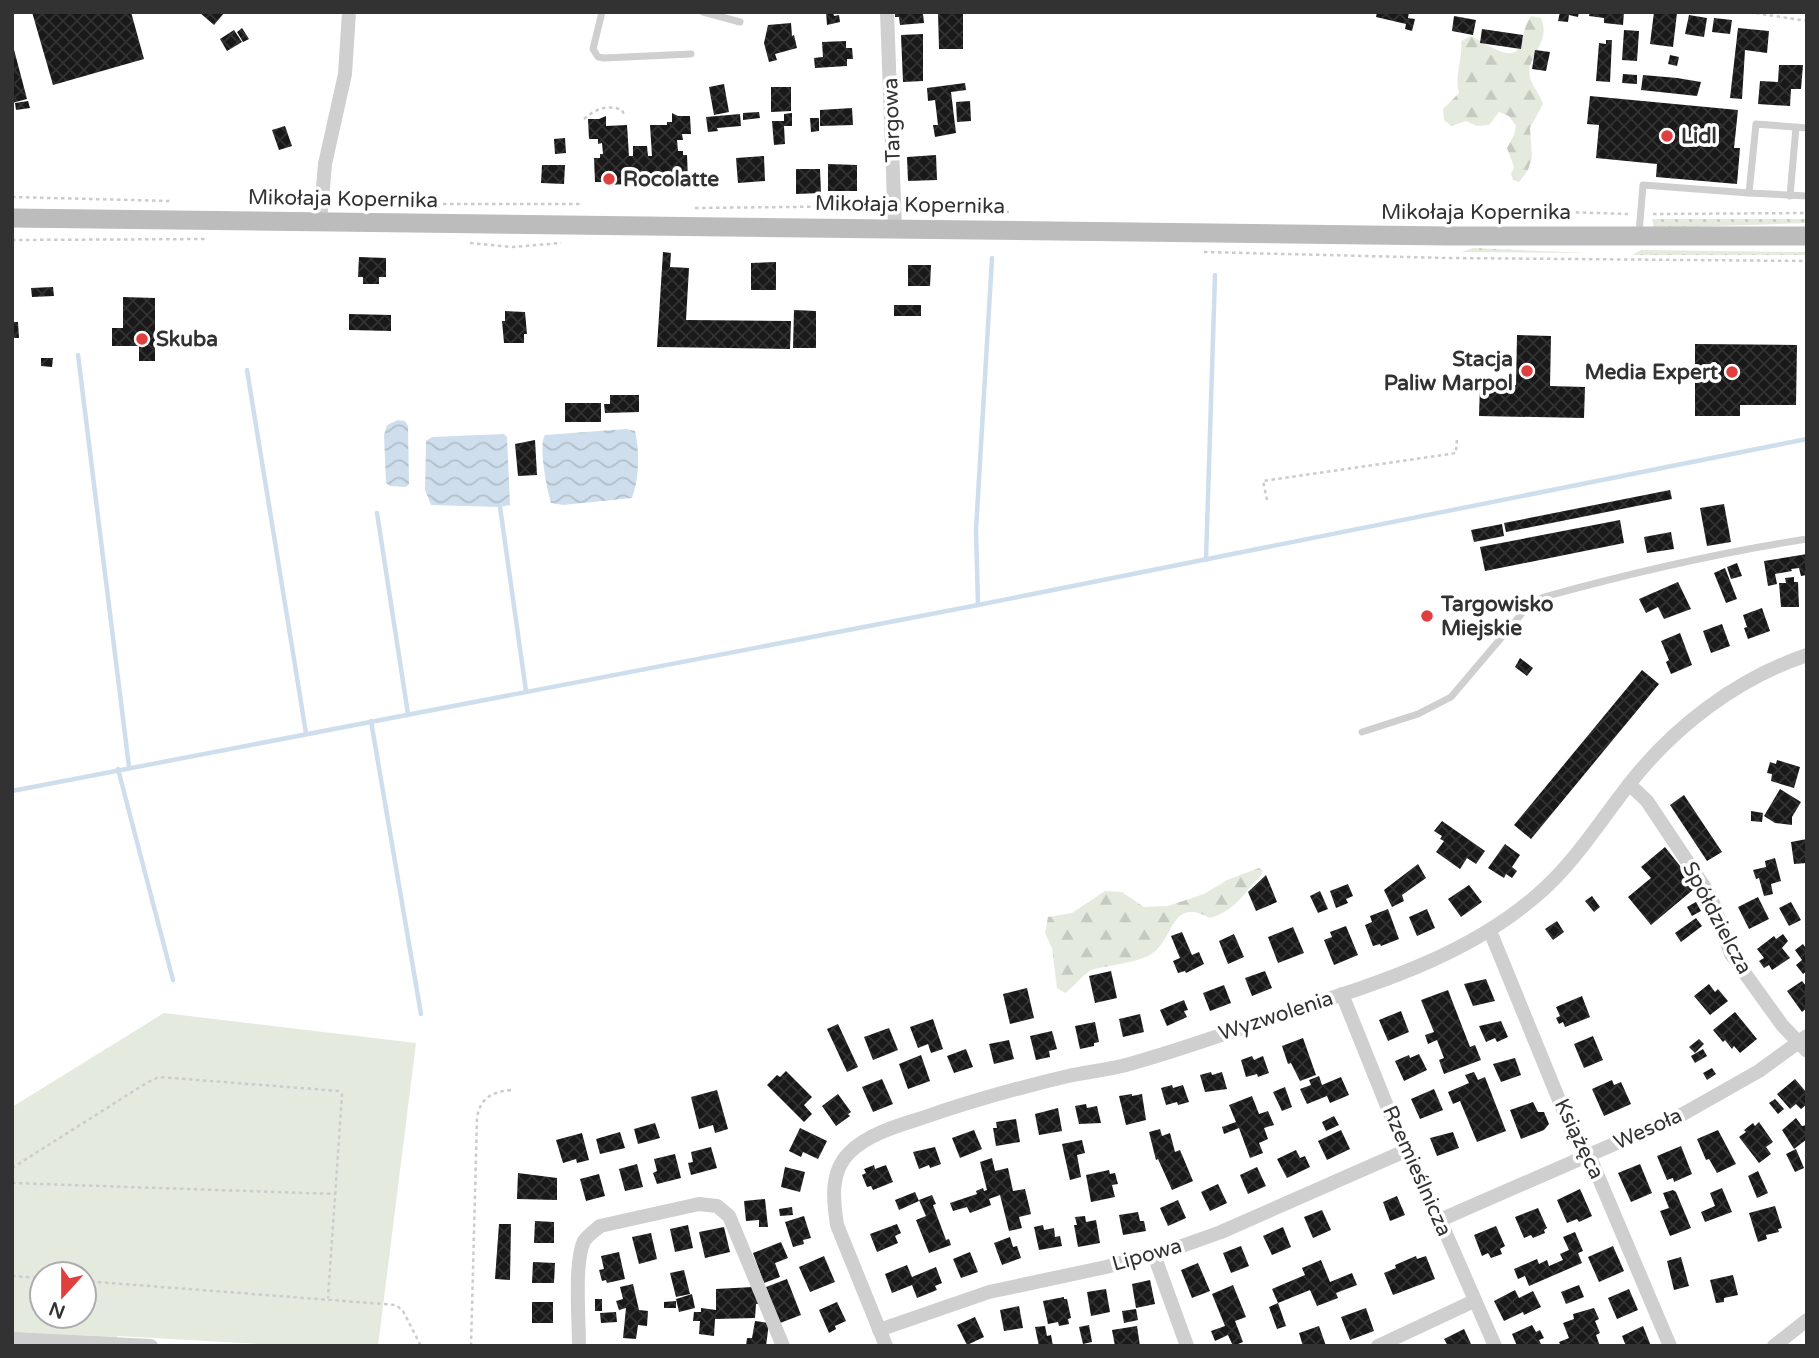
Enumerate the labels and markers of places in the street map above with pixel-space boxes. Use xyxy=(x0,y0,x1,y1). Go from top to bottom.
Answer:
place label: Lidl xyxy=(1681,124,1717,149)
marker: Lidl xyxy=(1659,128,1675,144)
place label: Rocolatte xyxy=(623,167,719,192)
marker: Rocolatte xyxy=(601,171,617,187)
place label: Skuba xyxy=(156,327,218,352)
marker: Skuba xyxy=(134,331,150,347)
place label: Stacja Paliw Marpol xyxy=(1384,347,1513,396)
place label: Media Expert xyxy=(1584,360,1718,385)
marker: Stacja Paliw Marpol xyxy=(1519,363,1535,379)
marker: Media Expert xyxy=(1724,364,1740,380)
place label: Targowisko Miejskie xyxy=(1440,592,1554,641)
marker: Targowisko Miejskie xyxy=(1419,608,1435,624)

